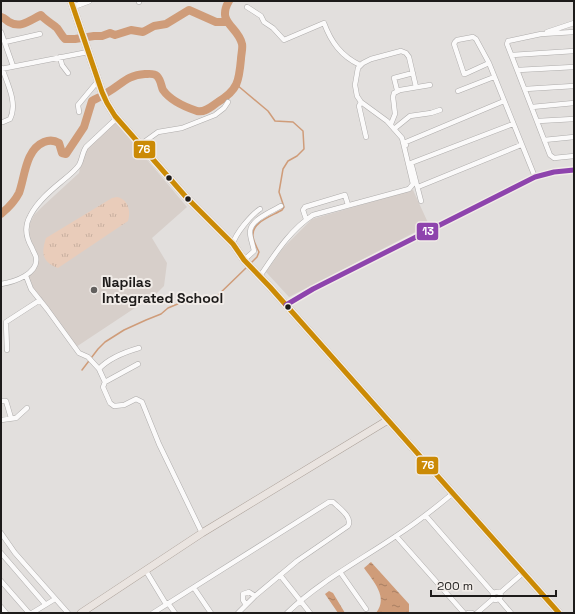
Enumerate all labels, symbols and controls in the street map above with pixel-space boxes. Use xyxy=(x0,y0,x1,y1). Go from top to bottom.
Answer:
line badge: 76 xyxy=(133,140,156,159)
text: 76 xyxy=(138,142,151,156)
unlabelled marker xyxy=(164,173,174,183)
unlabelled marker xyxy=(183,194,193,204)
line badge: 13 xyxy=(416,222,439,241)
text: 13 xyxy=(422,224,434,238)
place label: Napilas Integrated School xyxy=(102,273,223,307)
marker: Napilas Integrated School xyxy=(89,285,99,295)
unlabelled marker xyxy=(283,302,293,312)
line badge: 76 xyxy=(416,456,439,475)
text: 76 xyxy=(422,458,435,472)
scale bar xyxy=(431,572,556,598)
text: 200 m xyxy=(437,578,473,594)

